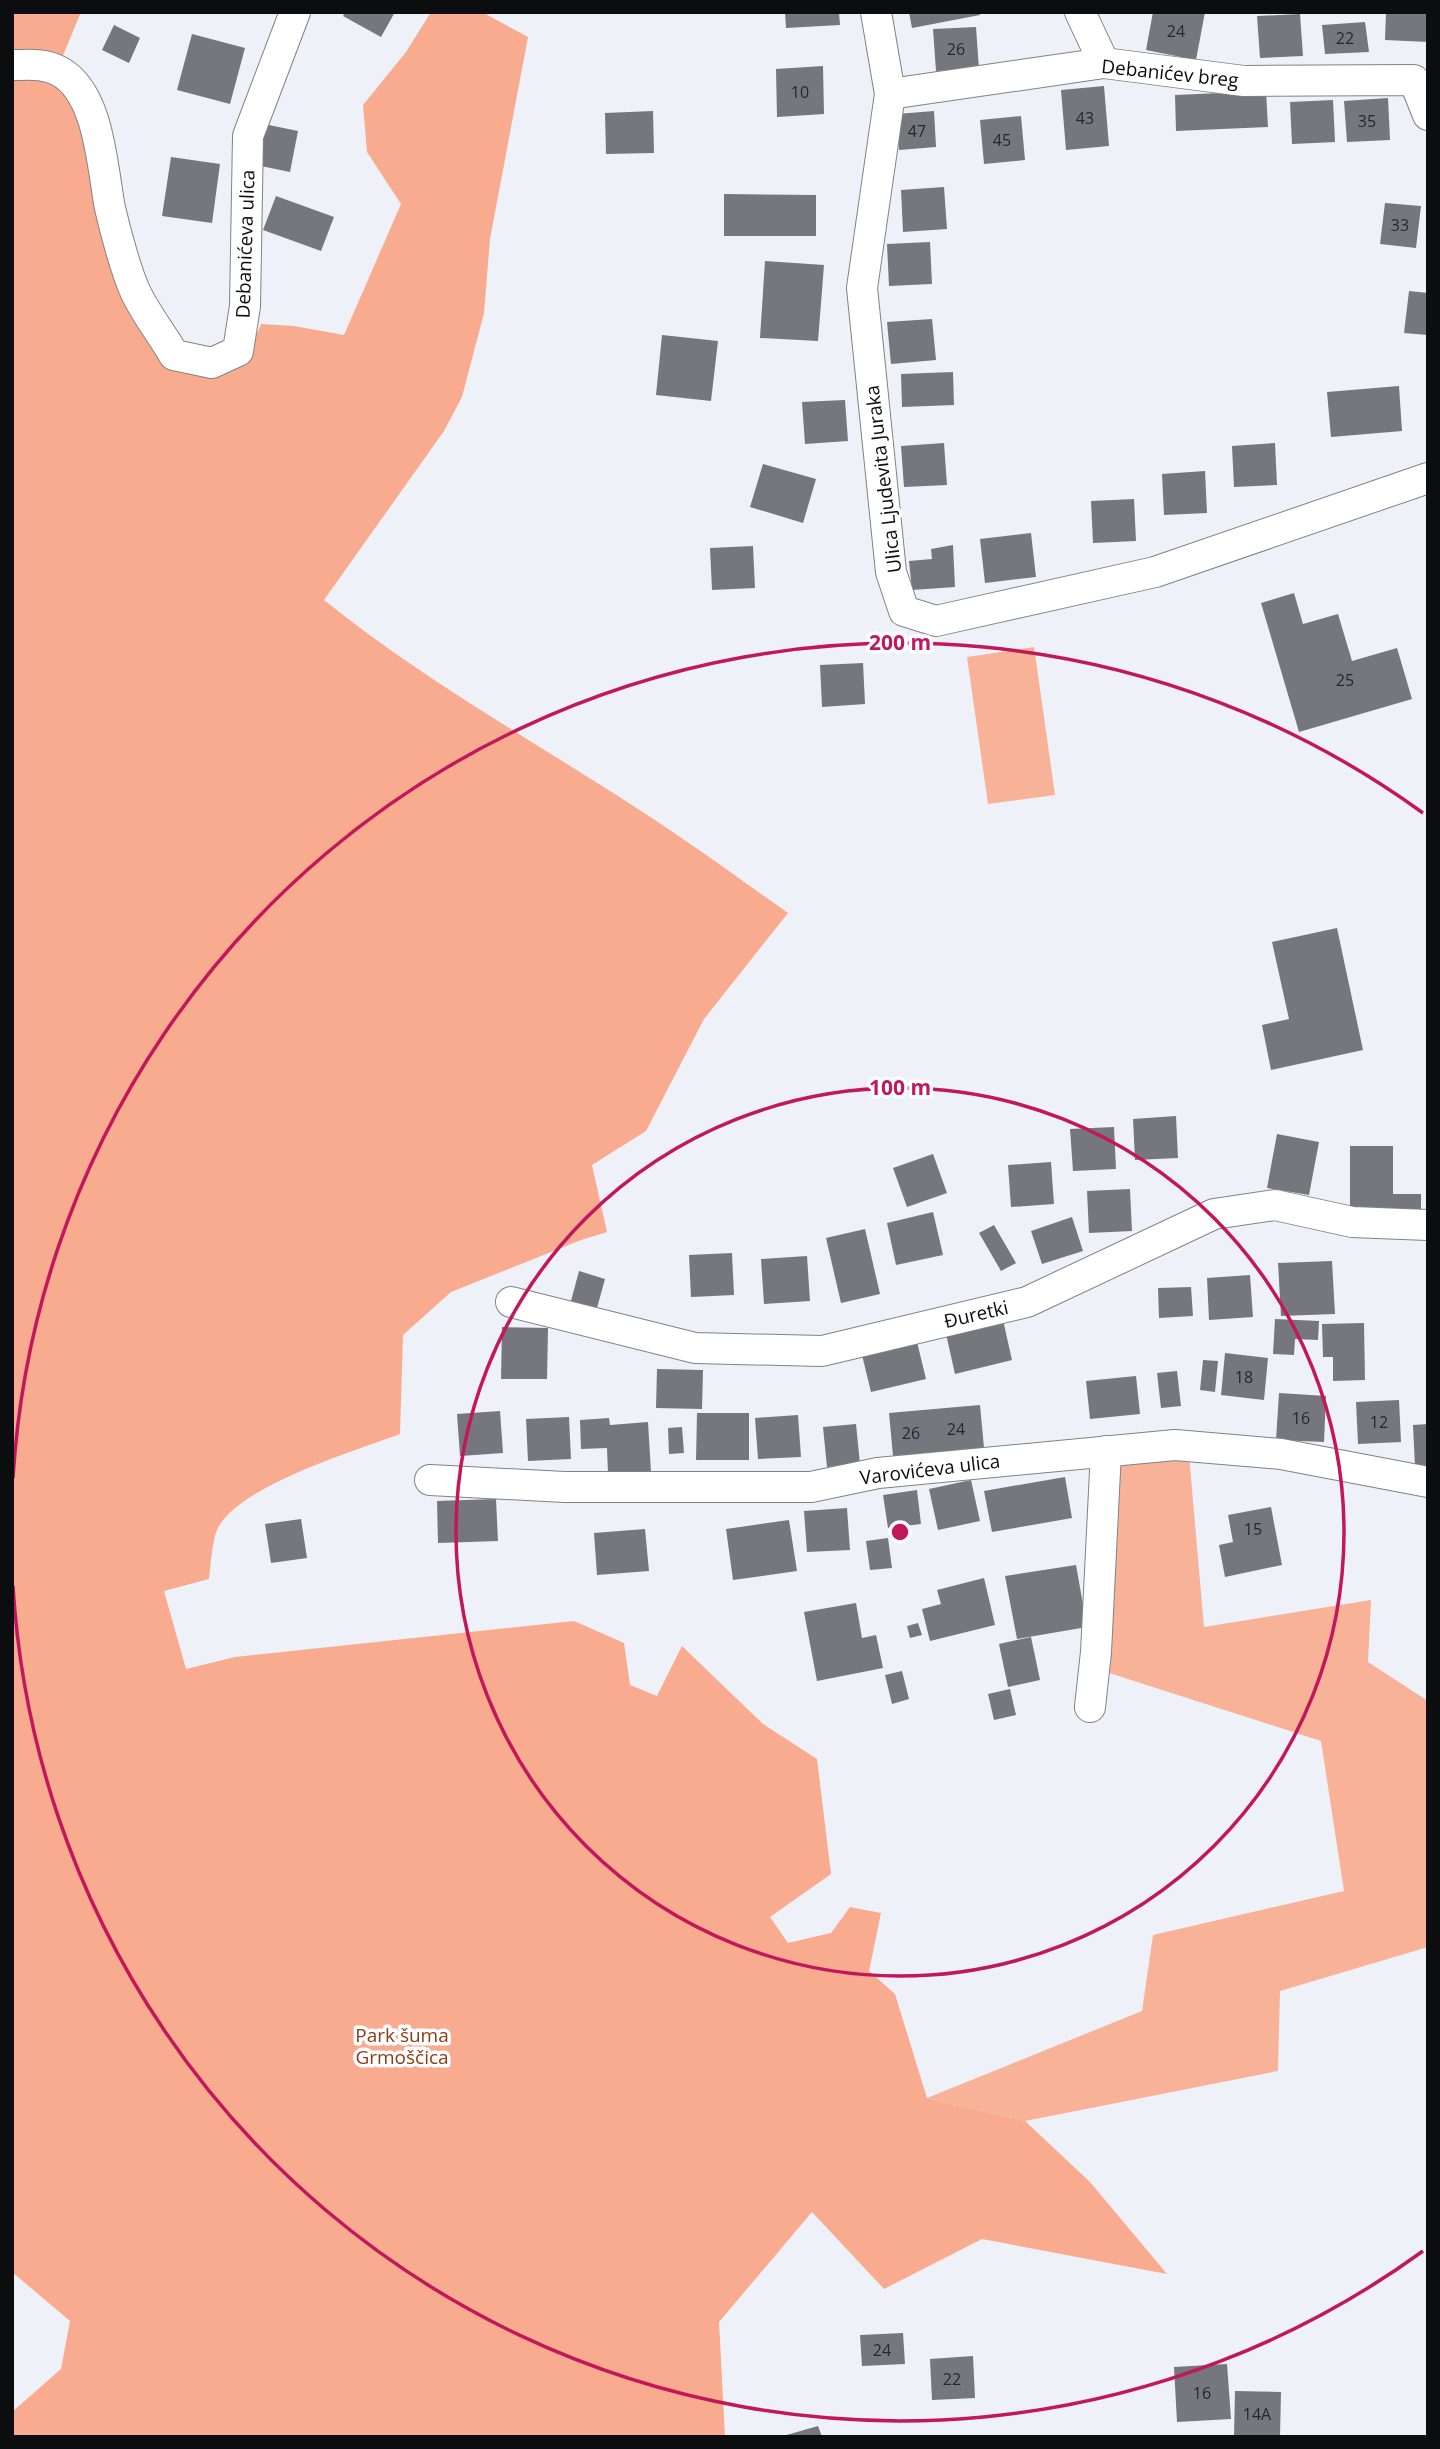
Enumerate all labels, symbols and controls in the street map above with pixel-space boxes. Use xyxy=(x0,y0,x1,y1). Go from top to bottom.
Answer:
house number: 24 xyxy=(1167,20,1185,42)
house number: 22 xyxy=(1336,27,1354,49)
house number: 26 xyxy=(947,38,965,60)
street label: Debanićev breg xyxy=(1100,53,1240,93)
house number: 10 xyxy=(791,81,809,103)
house number: 43 xyxy=(1076,107,1094,129)
house number: 35 xyxy=(1358,110,1376,132)
house number: 47 xyxy=(908,120,926,142)
house number: 45 xyxy=(993,129,1011,151)
street label: Debanićeva ulica xyxy=(229,169,261,319)
house number: 33 xyxy=(1391,214,1409,236)
street label: Ulica Ljudevita Juraka xyxy=(859,384,907,574)
text: 200 m xyxy=(869,628,931,656)
house number: 25 xyxy=(1336,669,1354,691)
text: 100 m xyxy=(869,1073,931,1101)
street label: Đuretki xyxy=(941,1294,1011,1334)
house number: 18 xyxy=(1235,1366,1253,1388)
house number: 16 xyxy=(1292,1407,1310,1429)
house number: 12 xyxy=(1370,1411,1388,1433)
house number: 24 xyxy=(947,1418,965,1440)
house number: 26 xyxy=(902,1422,920,1444)
street label: Varovićeva ulica xyxy=(858,1448,1002,1490)
house number: 15 xyxy=(1244,1518,1262,1540)
centre of rings xyxy=(888,1520,912,1544)
park label: Park šuma Grmoščica xyxy=(355,2022,449,2070)
house number: 24 xyxy=(873,2339,891,2361)
house number: 22 xyxy=(943,2368,961,2390)
house number: 16 xyxy=(1193,2382,1211,2404)
house number: 14A xyxy=(1243,2403,1272,2425)

